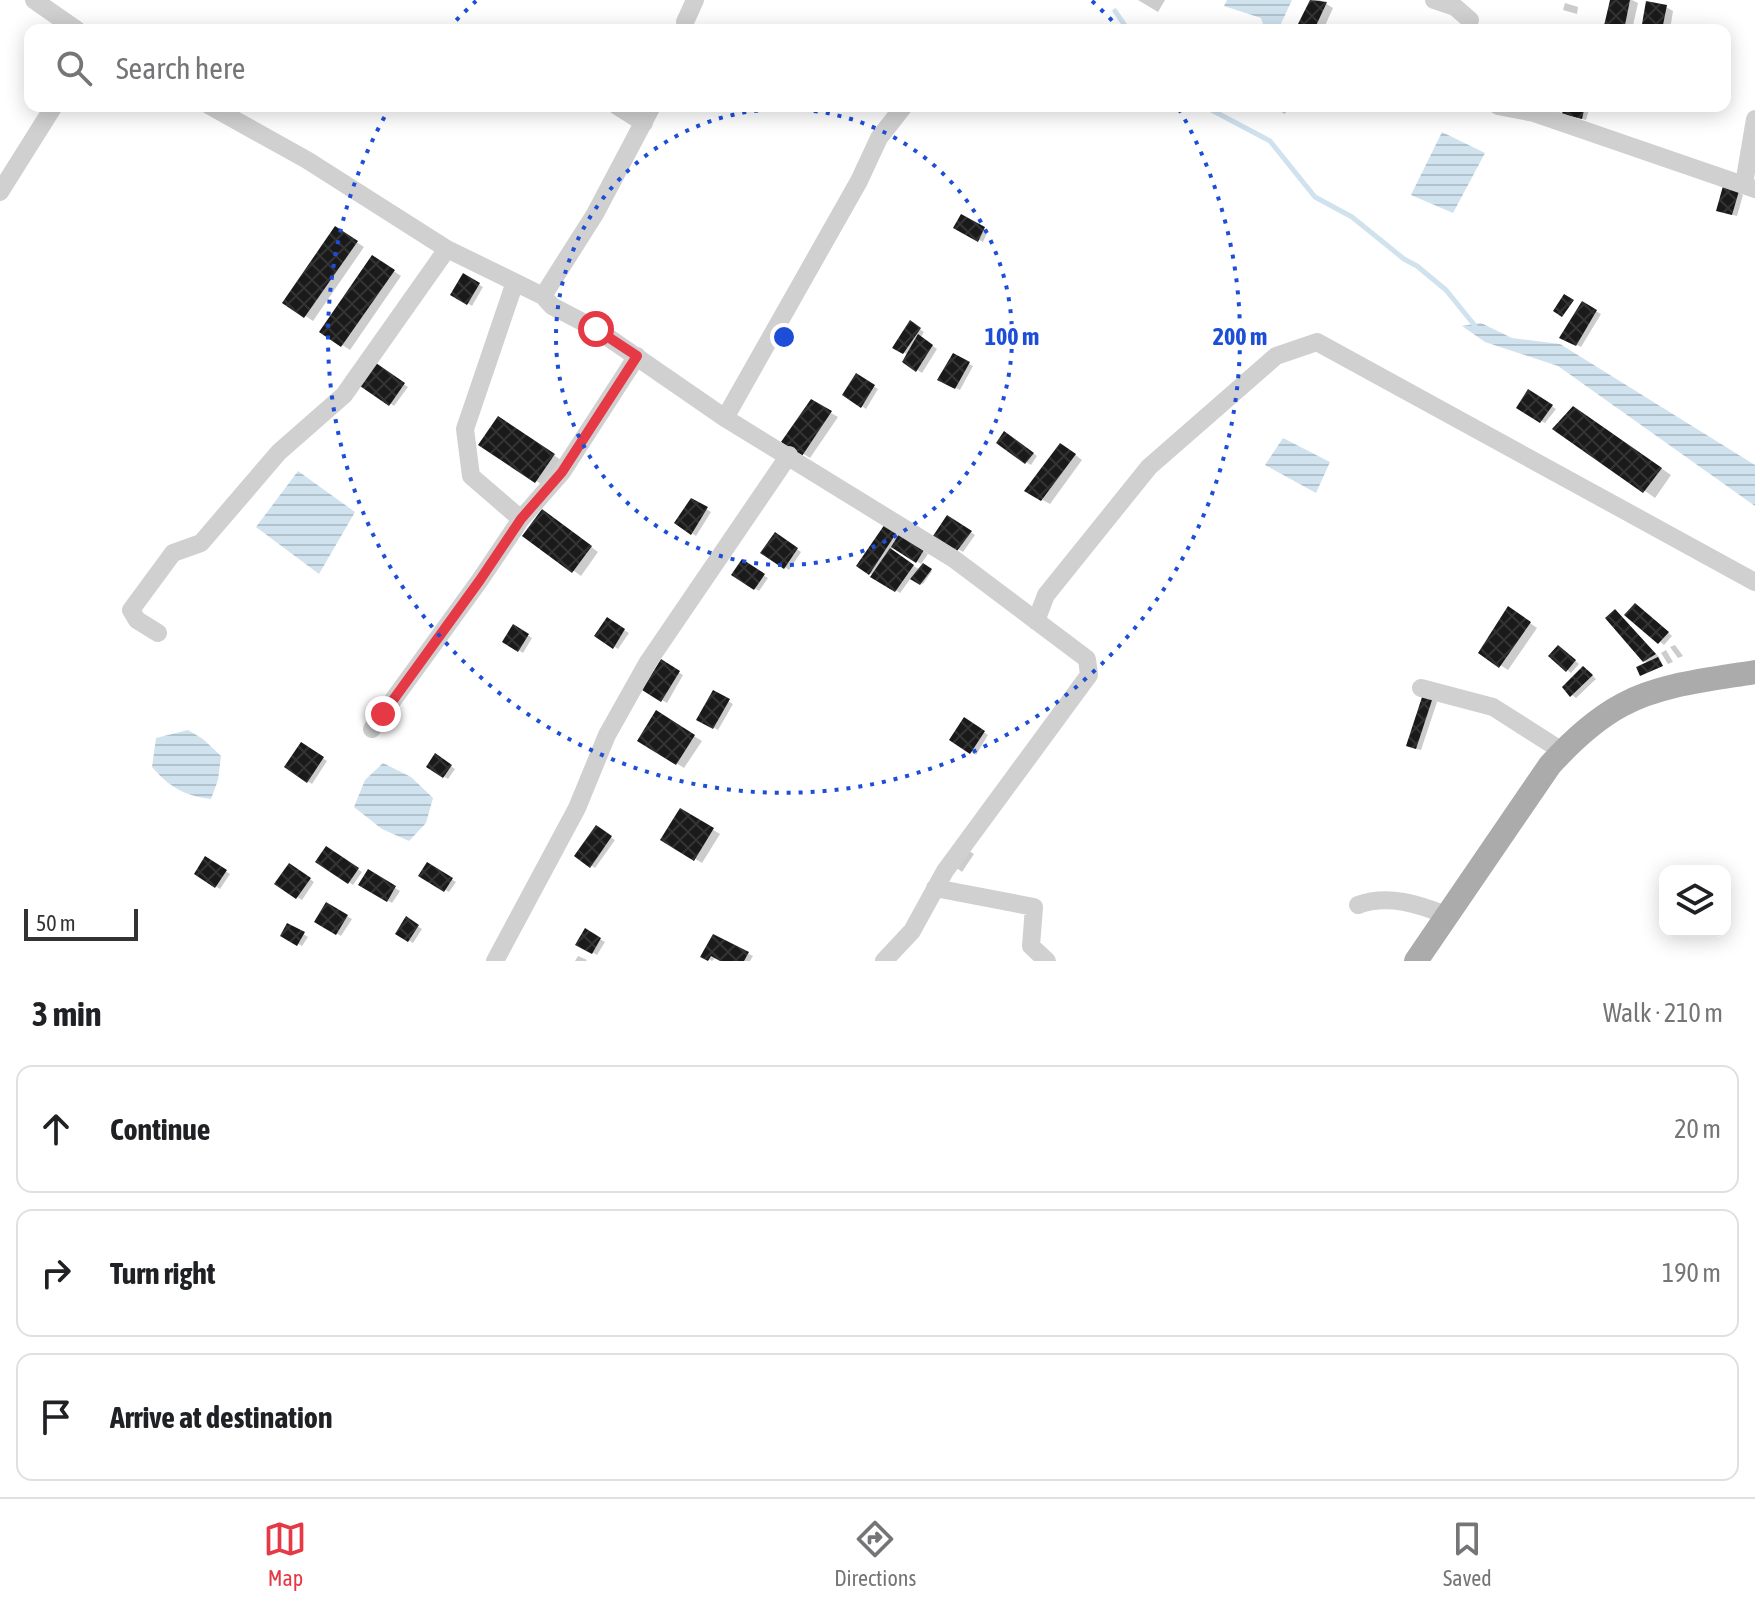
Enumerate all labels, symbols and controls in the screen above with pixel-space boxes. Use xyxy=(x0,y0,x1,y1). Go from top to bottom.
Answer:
search box xyxy=(24,24,1731,112)
icon: search xyxy=(52,46,96,90)
text: Search here xyxy=(116,51,245,85)
route start xyxy=(578,311,614,347)
centre of rings xyxy=(770,323,798,351)
text: 100 m xyxy=(985,323,1039,350)
text: 200 m xyxy=(1213,323,1267,350)
route end xyxy=(365,696,401,732)
map controls xyxy=(1659,865,1731,937)
button: layers xyxy=(1659,865,1731,937)
scale bar xyxy=(24,905,138,941)
text: 50 m xyxy=(36,910,76,936)
text: 3 min xyxy=(32,994,101,1033)
text: Walk · 210 m xyxy=(1603,998,1723,1028)
icon: ahead xyxy=(34,1107,78,1151)
text: Continue xyxy=(110,1112,210,1146)
text: 20 m xyxy=(1674,1114,1721,1144)
icon: right xyxy=(34,1251,78,1295)
text: Turn right xyxy=(110,1256,216,1290)
text: 190 m xyxy=(1662,1258,1721,1288)
icon: arrive xyxy=(34,1395,78,1439)
text: Arrive at destination xyxy=(110,1400,332,1434)
tab: Map xyxy=(263,1517,307,1591)
tab: Directions xyxy=(834,1517,916,1591)
tab: Saved xyxy=(1443,1517,1492,1591)

